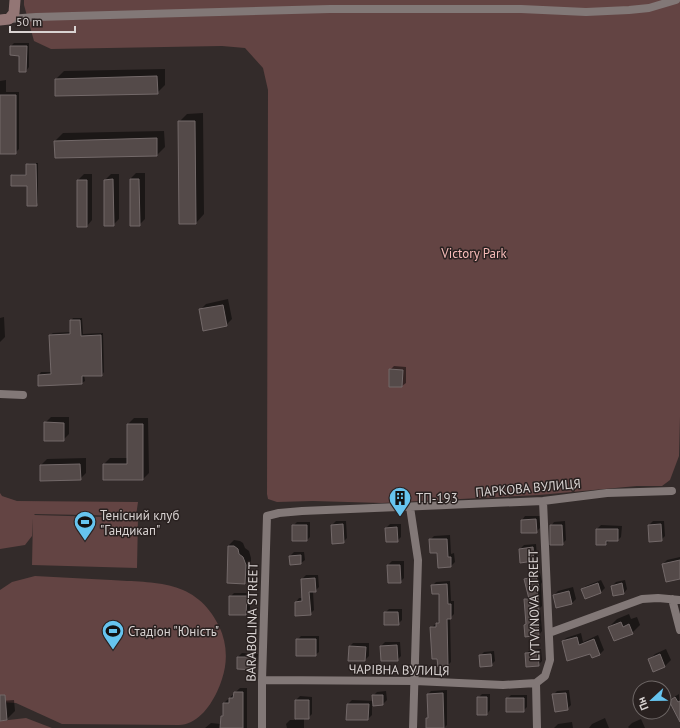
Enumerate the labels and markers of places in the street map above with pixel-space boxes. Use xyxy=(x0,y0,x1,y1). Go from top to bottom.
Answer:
building icon: ТП-193 xyxy=(387,485,413,518)
place label: ТП-193 xyxy=(416,490,458,507)
place label: Тенісний клуб "Гандикап" xyxy=(100,507,179,539)
sports icon: Тенісний клуб "Гандикап" xyxy=(72,509,98,542)
sports icon: Стадіон "Юність" xyxy=(100,618,126,651)
place label: Стадіон "Юність" xyxy=(128,623,219,640)

